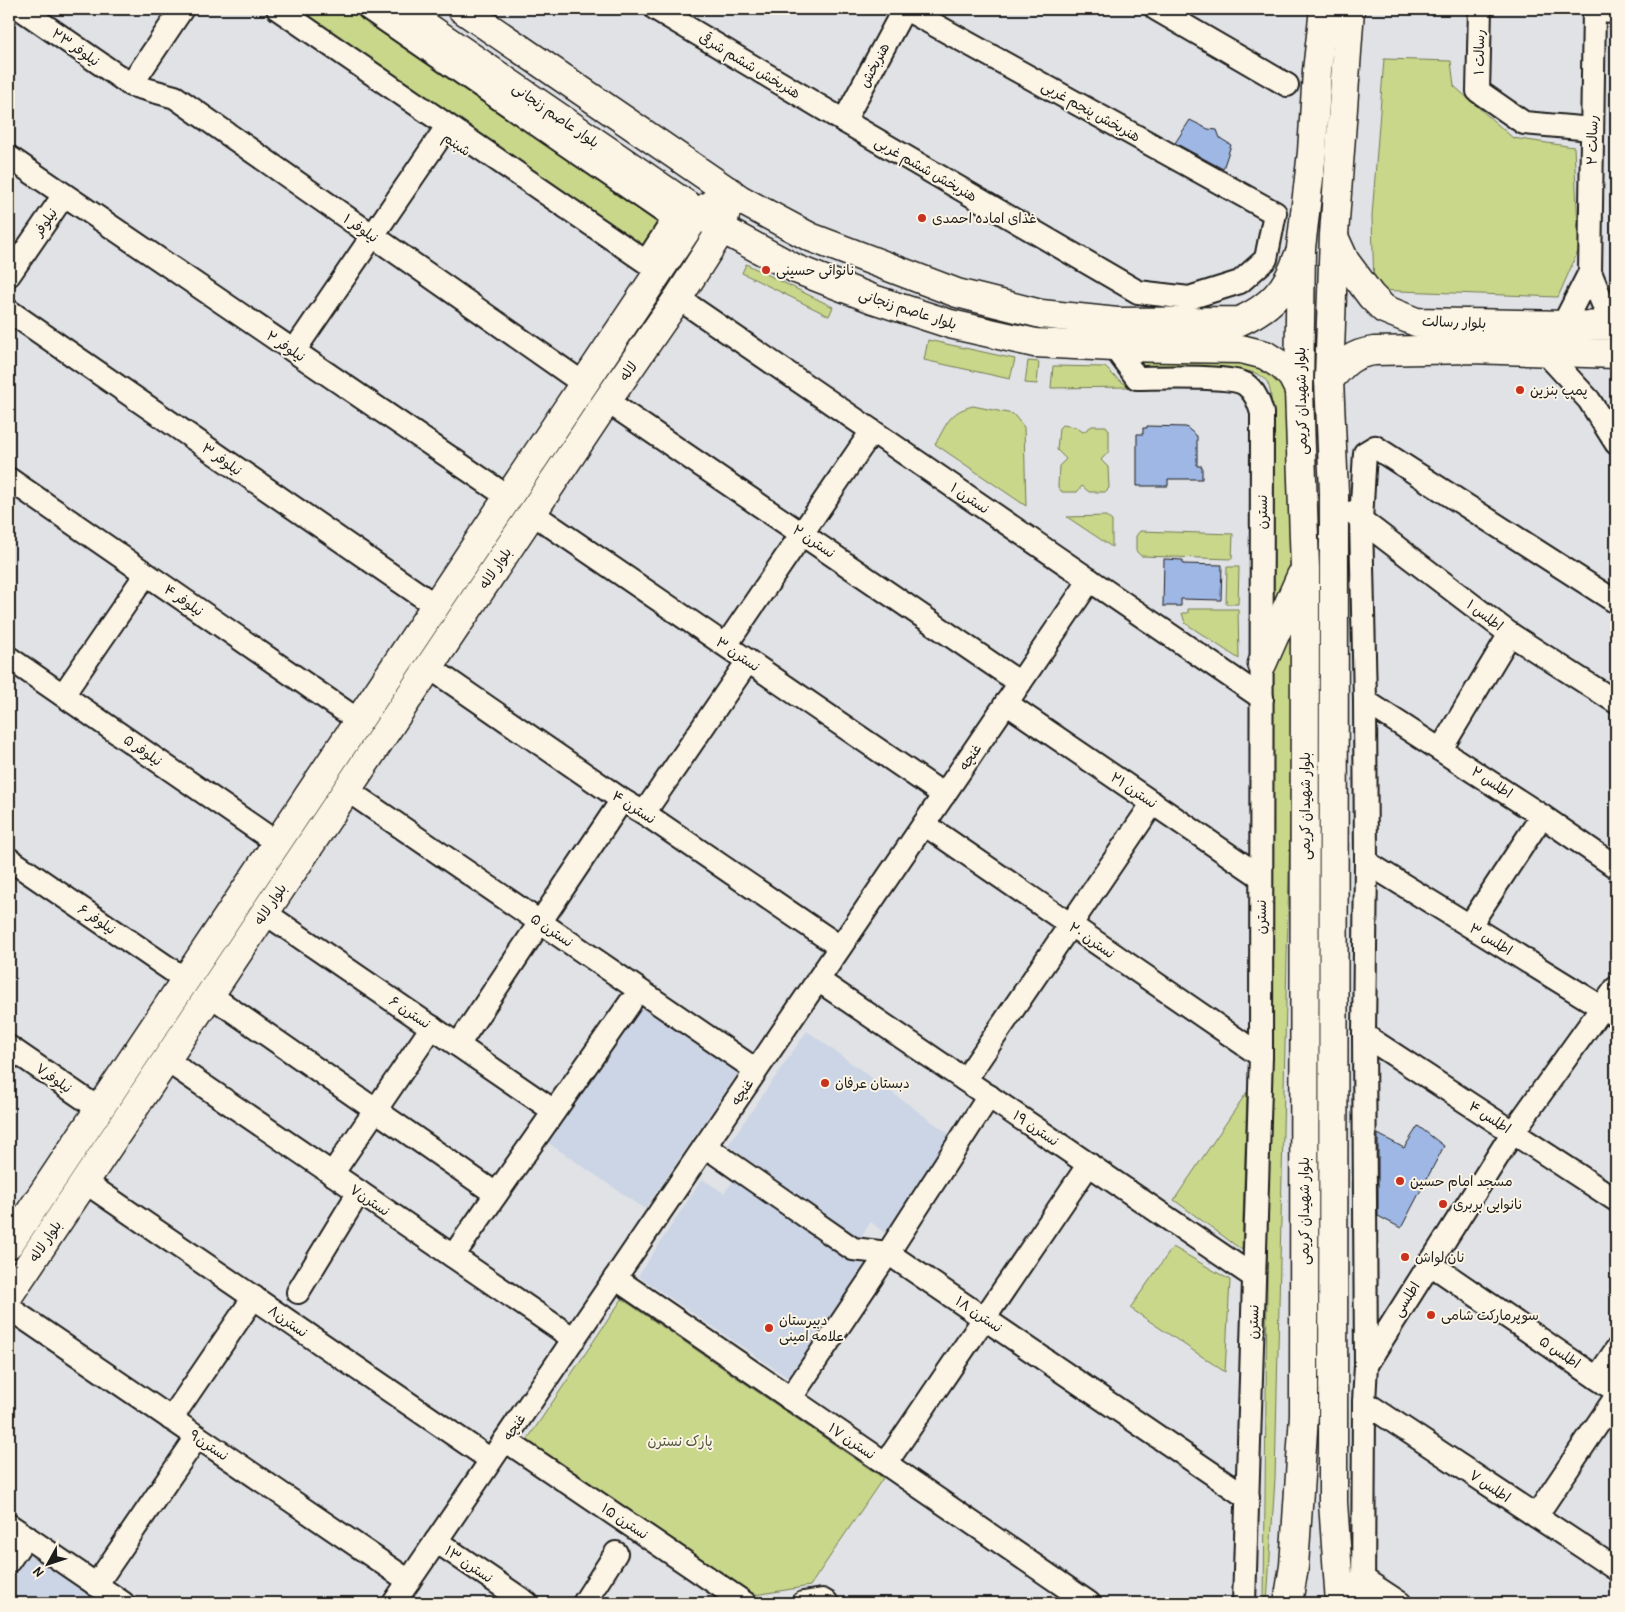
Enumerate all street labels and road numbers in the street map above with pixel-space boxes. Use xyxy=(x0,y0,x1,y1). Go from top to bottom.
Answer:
street label: نیلوفر ۲۳ xyxy=(48,23,104,71)
street label: هنربخش ششم شرقی xyxy=(695,27,804,104)
street label: رسالت ۱ xyxy=(1469,29,1488,75)
street label: هنربخش xyxy=(854,39,893,90)
street label: هنربخش پنجم غربی xyxy=(1037,76,1144,147)
street label: بلوار عاصم زنجانی xyxy=(508,78,603,153)
street label: رسالت ۲ xyxy=(1582,115,1601,165)
street label: شبنم xyxy=(438,127,475,162)
street label: هنربخش ششم غربی xyxy=(871,132,981,207)
street label: نیلوفر xyxy=(28,204,62,241)
street label: نیلوفر ۱ xyxy=(339,209,383,247)
street label: بلوار عاصم زنجانی xyxy=(856,284,960,335)
street label: بلوار رسالت xyxy=(1421,311,1487,332)
street label: نیلوفر ۲ xyxy=(263,326,309,366)
street label: بلوار شهیدان کریمی xyxy=(1290,347,1311,455)
street label: لاله xyxy=(614,357,641,384)
street label: نیلوفر ۳ xyxy=(198,438,246,480)
street label: نسترن ۱ xyxy=(947,478,993,518)
street label: نسترن xyxy=(1252,495,1271,529)
street label: نسترن ۲ xyxy=(789,519,839,562)
street label: بلوار لاله xyxy=(474,543,515,592)
street label: نیلوفر ۴ xyxy=(160,579,208,621)
street label: اطلس ۱ xyxy=(1463,595,1507,635)
street label: نسترن ۳ xyxy=(712,632,764,675)
street label: نیلوفر ۵ xyxy=(120,729,166,771)
street label: غنچه xyxy=(954,740,986,774)
street label: بلوار شهیدان کریمی xyxy=(1295,752,1314,860)
street label: اطلس ۲ xyxy=(1468,761,1517,802)
street label: نسترن ۲۱ xyxy=(1107,767,1161,812)
street label: نسترن ۴ xyxy=(609,785,660,828)
street label: بلوار لاله xyxy=(249,879,290,928)
street label: نیلوفر ۶ xyxy=(74,899,120,939)
street label: نسترن xyxy=(1251,900,1270,934)
street label: نسترن ۵ xyxy=(527,908,577,951)
street label: نسترن ۲۰ xyxy=(1066,917,1119,962)
street label: اطلس ۳ xyxy=(1466,918,1516,959)
street label: نسترن ۶ xyxy=(386,991,435,1032)
street label: نیلوفر۷ xyxy=(32,1058,76,1098)
street label: غنچه xyxy=(726,1075,758,1109)
street label: اطلس ۴ xyxy=(1466,1096,1515,1137)
street label: نسترن ۱۹ xyxy=(1009,1105,1063,1150)
street label: بلوار شهیدان کریمی xyxy=(1294,1157,1313,1265)
street label: نسترن۷ xyxy=(346,1179,394,1220)
street label: بلوار لاله xyxy=(24,1216,65,1265)
street label: اطلسی xyxy=(1387,1278,1424,1320)
street label: نسترن ۱۸ xyxy=(952,1291,1007,1336)
street label: نسترن۸ xyxy=(265,1300,312,1341)
street label: نسترن xyxy=(1242,1304,1263,1340)
street label: اطلس ۵ xyxy=(1536,1331,1585,1372)
street label: غنچه xyxy=(498,1410,530,1444)
street label: نسترن ۱۷ xyxy=(825,1418,880,1463)
street label: نسترن۹ xyxy=(186,1425,233,1465)
street label: اطلس ۷ xyxy=(1466,1465,1515,1506)
street label: نسترن ۱۵ xyxy=(598,1498,652,1543)
street label: نسترن ۱۳ xyxy=(441,1540,497,1587)

